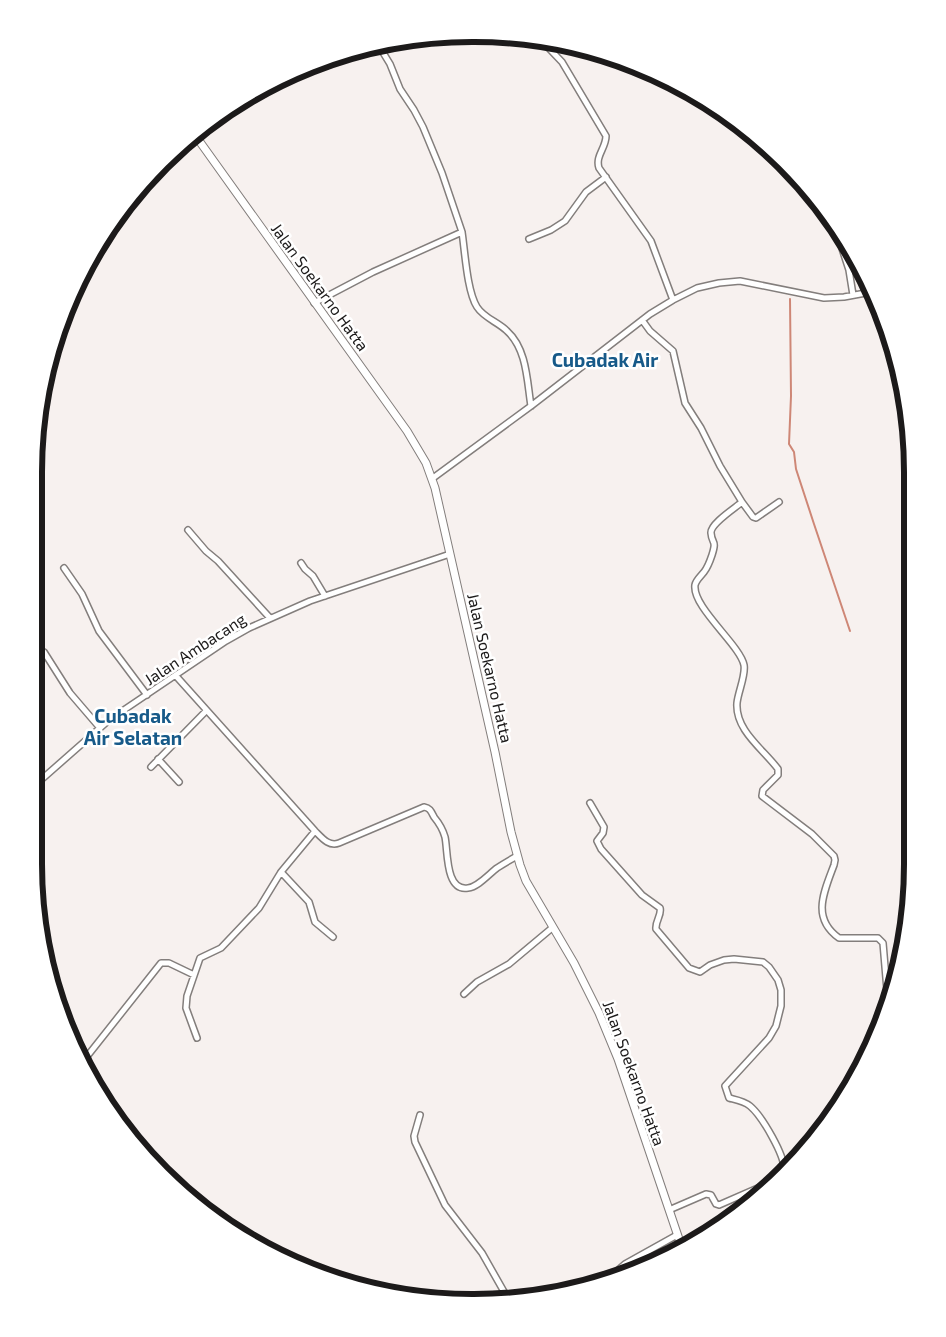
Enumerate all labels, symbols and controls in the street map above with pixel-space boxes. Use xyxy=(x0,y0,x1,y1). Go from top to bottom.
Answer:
street label: Jalan Soekarno Hatta xyxy=(268,219,373,354)
district label: Cubadak Air xyxy=(552,348,658,371)
street label: Jalan Soekarno Hatta xyxy=(464,591,517,745)
street label: Jalan Ambacang xyxy=(141,609,249,688)
district label: Cubadak Air Selatan xyxy=(84,704,182,749)
street label: Jalan Soekarno Hatta xyxy=(599,998,670,1148)

